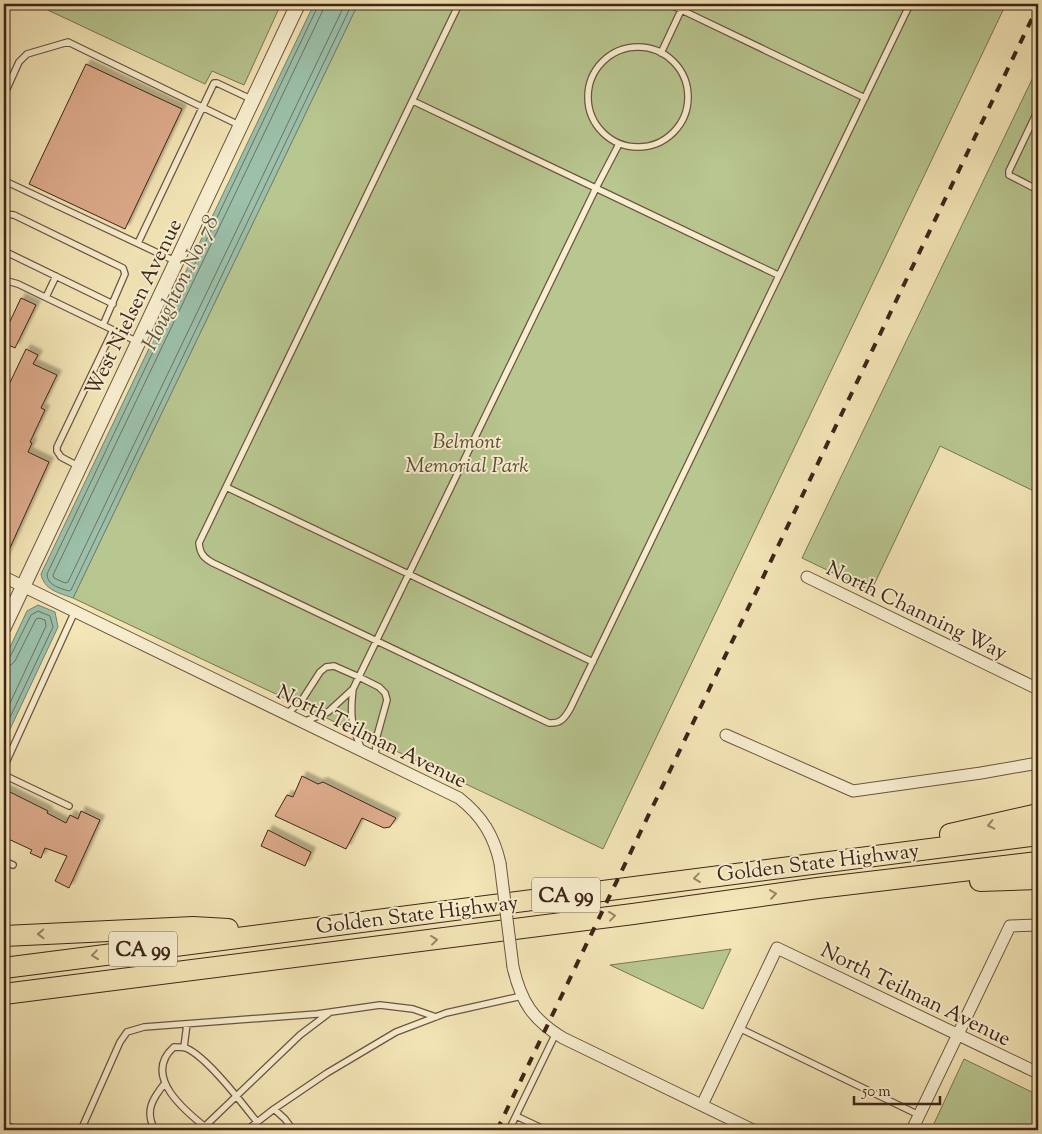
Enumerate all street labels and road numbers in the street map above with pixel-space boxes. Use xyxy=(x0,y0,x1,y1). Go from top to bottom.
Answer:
street label: West Nielsen Avenue xyxy=(79,214,191,402)
street label: North Channing Way xyxy=(820,555,1012,669)
street label: North Teilman Avenue xyxy=(271,679,471,797)
street label: Golden State Highway xyxy=(715,837,922,891)
road number: CA 99 xyxy=(532,878,600,912)
street label: Golden State Highway xyxy=(314,889,521,943)
road number: CA 99 xyxy=(109,932,177,966)
street label: North Teilman Avenue xyxy=(815,937,1015,1055)

